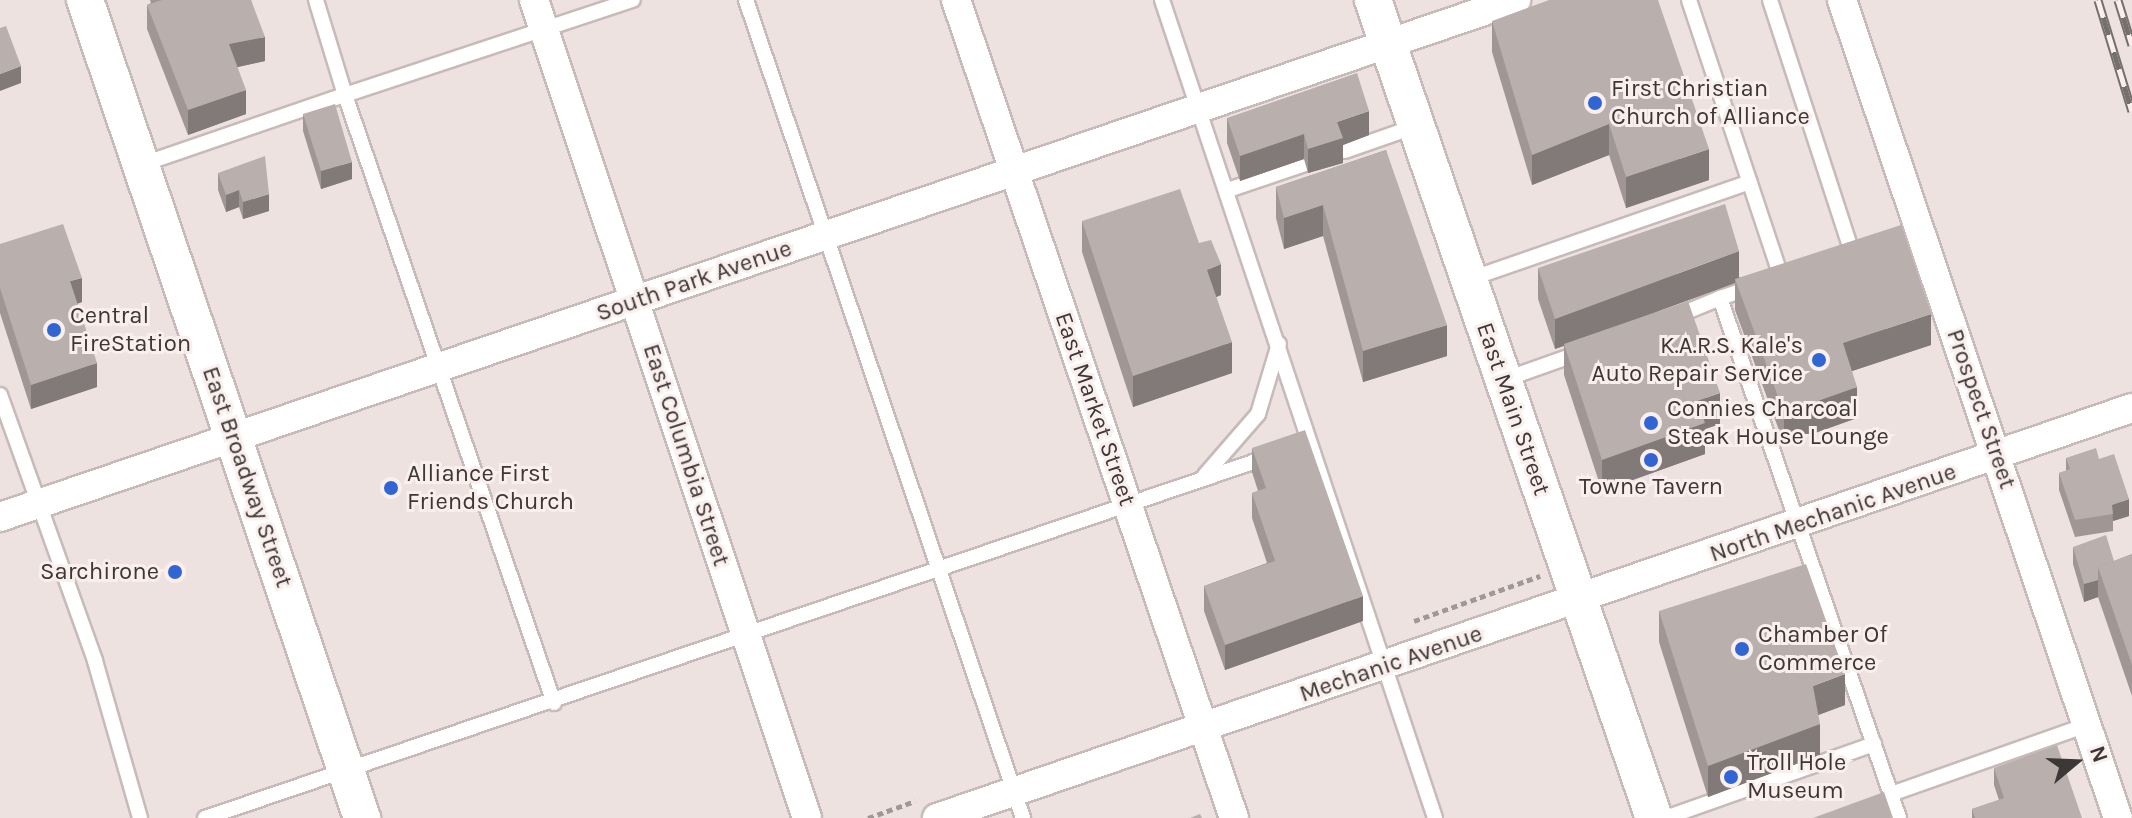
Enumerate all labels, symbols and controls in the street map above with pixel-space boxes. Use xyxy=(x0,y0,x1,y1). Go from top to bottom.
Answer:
place label: First Christian Church of Alliance xyxy=(1611,75,1810,131)
marker: First Christian Church of Alliance xyxy=(1586,94,1604,112)
street label: South Park Avenue xyxy=(593,234,795,328)
place label: Central FireStation xyxy=(70,302,191,358)
street label: East Market Street xyxy=(1048,308,1142,510)
street label: East Main Street xyxy=(1470,319,1556,499)
marker: Central FireStation xyxy=(45,321,63,339)
street label: Prospect Street xyxy=(1940,325,2022,493)
place label: K.A.R.S. Kale's Auto Repair Service xyxy=(1592,332,1803,388)
street label: East Columbia Street xyxy=(637,340,735,570)
marker: K.A.R.S. Kale's Auto Repair Service xyxy=(1810,351,1828,369)
street label: East Broadway Street xyxy=(196,363,298,591)
place label: Connies Charcoal Steak House Lounge xyxy=(1667,395,1889,451)
marker: Connies Charcoal Steak House Lounge xyxy=(1642,414,1660,432)
marker: Towne Tavern xyxy=(1642,451,1660,469)
street label: North Mechanic Avenue xyxy=(1706,457,1960,569)
place label: Alliance First Friends Church xyxy=(407,460,574,516)
place label: Towne Tavern xyxy=(1579,473,1723,501)
marker: Alliance First Friends Church xyxy=(382,479,400,497)
place label: Sarchirone xyxy=(40,558,159,586)
marker: Sarchirone xyxy=(166,563,184,581)
street label: Mechanic Avenue xyxy=(1296,619,1486,709)
place label: Chamber Of Commerce xyxy=(1758,621,1887,677)
marker: Chamber Of Commerce xyxy=(1733,640,1751,658)
north arrow xyxy=(2036,722,2116,802)
text: N xyxy=(2084,742,2114,766)
place label: Troll Hole Museum xyxy=(1747,749,1846,805)
marker: Troll Hole Museum xyxy=(1722,768,1740,786)

